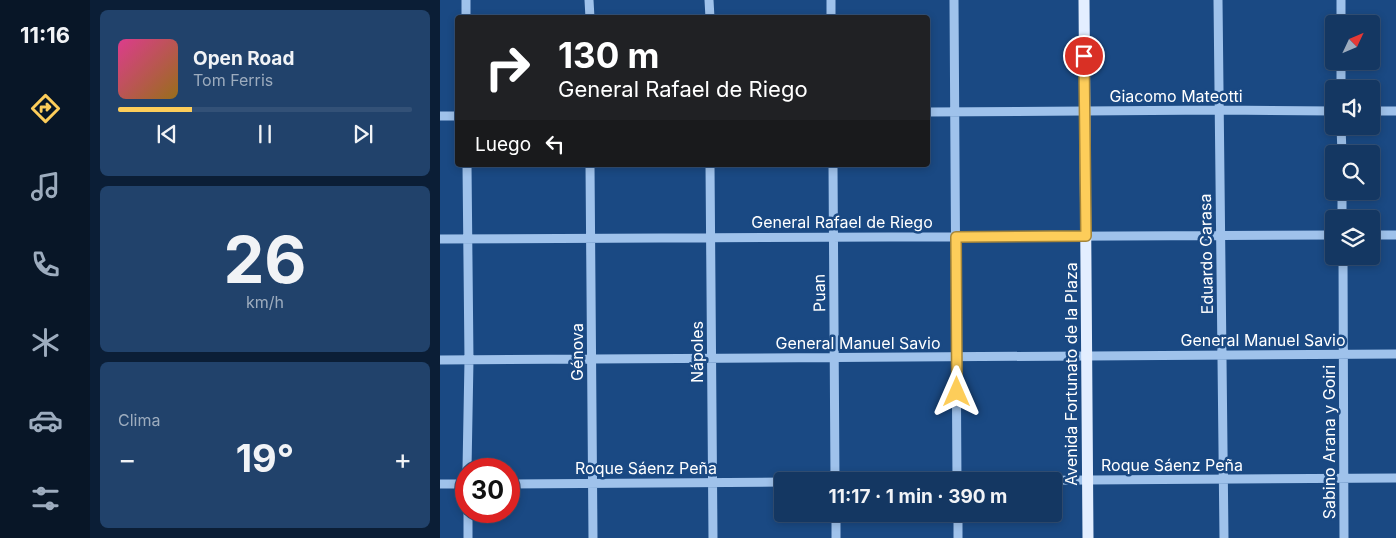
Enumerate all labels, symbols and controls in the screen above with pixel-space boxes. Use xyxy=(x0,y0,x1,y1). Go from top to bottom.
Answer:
north arrow xyxy=(1325,15,1380,70)
map controls xyxy=(1325,15,1380,265)
text: 11:16 xyxy=(20,22,70,48)
text: 130 m xyxy=(558,34,660,76)
icon: right xyxy=(475,35,540,100)
pin xyxy=(1063,35,1105,77)
icon: arrive xyxy=(1070,42,1098,70)
text: Open Road xyxy=(193,47,294,70)
text: Tom Ferris xyxy=(193,70,273,90)
text: General Rafael de Riego xyxy=(558,76,808,102)
button: sound xyxy=(1325,80,1380,135)
street label: Giacomo Mateotti xyxy=(1109,86,1243,106)
icon: directions xyxy=(28,91,63,126)
icon: previous xyxy=(153,120,181,148)
icon: pause xyxy=(251,120,279,148)
icon: next xyxy=(349,120,377,148)
icon: left xyxy=(541,130,569,158)
text: Luego xyxy=(475,133,531,156)
button: search xyxy=(1325,145,1380,200)
icon: music xyxy=(28,169,63,204)
street label: Eduardo Carasa xyxy=(1195,194,1217,314)
button: layers xyxy=(1325,210,1380,265)
street label: General Rafael de Riego xyxy=(751,212,933,232)
text: 26 xyxy=(223,220,307,299)
icon: phone xyxy=(28,247,63,282)
street label: Avenida Fortunato de la Plaza xyxy=(1061,262,1081,486)
street label: Puan xyxy=(809,274,829,312)
text: km/h xyxy=(246,292,284,312)
street label: Nápoles xyxy=(687,321,707,383)
street label: Génova xyxy=(567,323,587,381)
icon: climate xyxy=(28,325,63,360)
street label: General Manuel Savio xyxy=(1181,330,1345,350)
street label: General Manuel Savio xyxy=(776,333,940,353)
position arrow xyxy=(930,365,982,417)
street label: Sabino Arana y Goiri xyxy=(1319,365,1339,519)
icon: car xyxy=(28,403,63,438)
text: Clima xyxy=(118,410,160,430)
text: 19° xyxy=(236,435,294,481)
text: − xyxy=(118,442,137,476)
text: + xyxy=(393,442,412,476)
street label: Roque Sáenz Peña xyxy=(1101,455,1243,475)
speed limit sign: 30 xyxy=(455,458,520,523)
street label: Roque Sáenz Peña xyxy=(575,458,717,478)
icon: filters xyxy=(28,481,63,516)
text: 11:17 · 1 min · 390 m xyxy=(829,485,1007,508)

